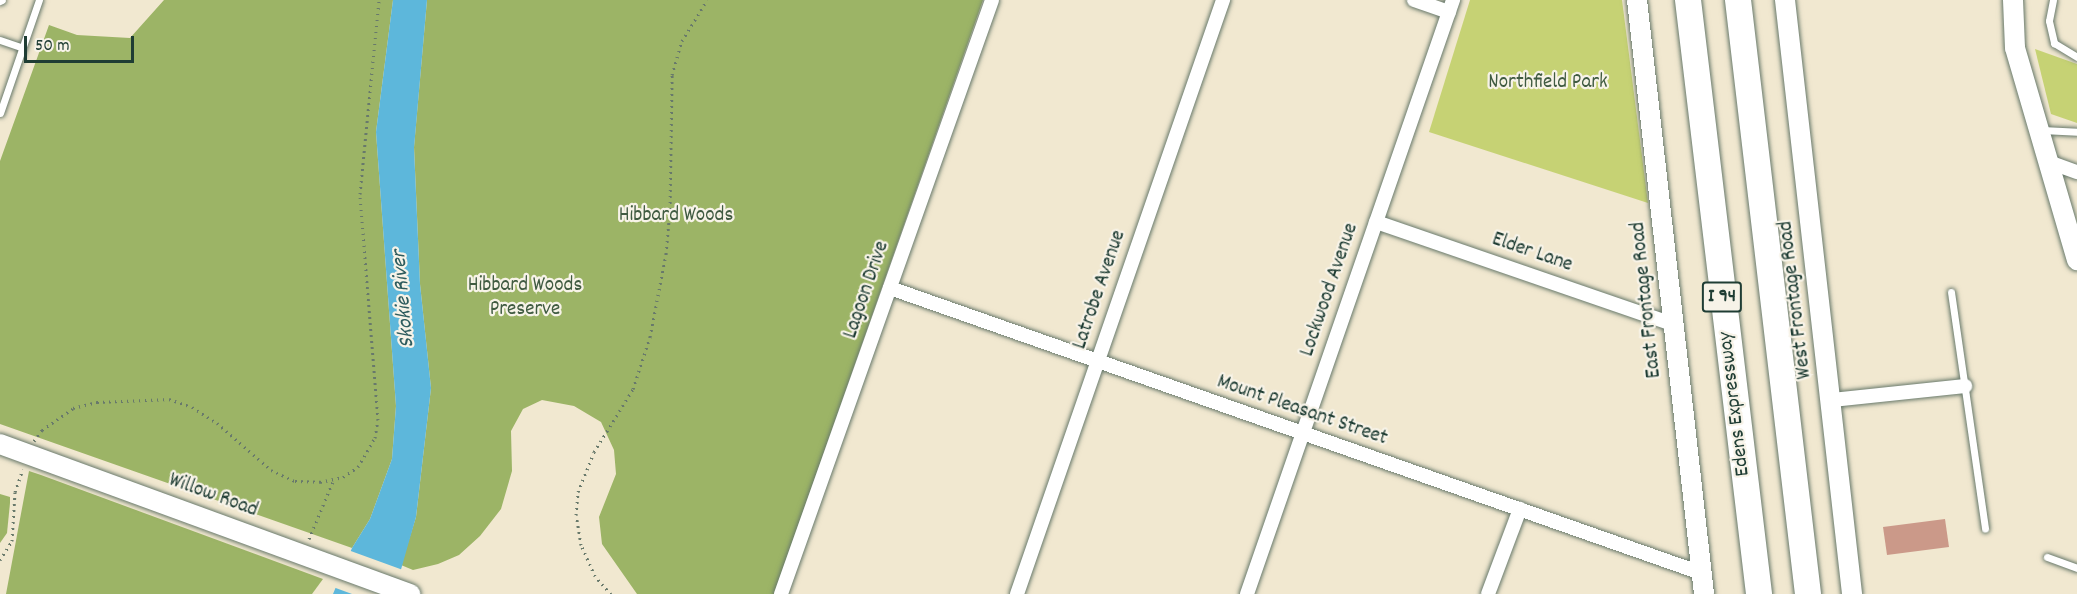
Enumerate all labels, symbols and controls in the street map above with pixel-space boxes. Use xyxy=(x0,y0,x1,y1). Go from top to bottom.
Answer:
scale bar xyxy=(27,24,136,62)
text: 50 m xyxy=(35,34,70,59)
park label: Northfield Park xyxy=(1488,70,1608,96)
park label: Hibbard Woods xyxy=(619,203,733,229)
street label: Lockwood Avenue xyxy=(1295,220,1365,360)
street label: West Frontage Road xyxy=(1774,220,1818,380)
street label: East Frontage Road xyxy=(1626,221,1668,379)
street label: Latrobe Avenue xyxy=(1068,227,1132,353)
street label: Elder Lane xyxy=(1488,227,1576,279)
street label: Lagoon Drive xyxy=(839,238,895,342)
water label: Skokie River xyxy=(387,249,421,349)
park label: Hibbard Woods Preserve xyxy=(468,273,582,323)
road number: I 94 xyxy=(1701,280,1743,314)
street label: Edens Expressway xyxy=(1714,330,1756,478)
street label: Mount Pleasant Street xyxy=(1213,370,1391,452)
street label: Willow Road xyxy=(165,468,261,524)

